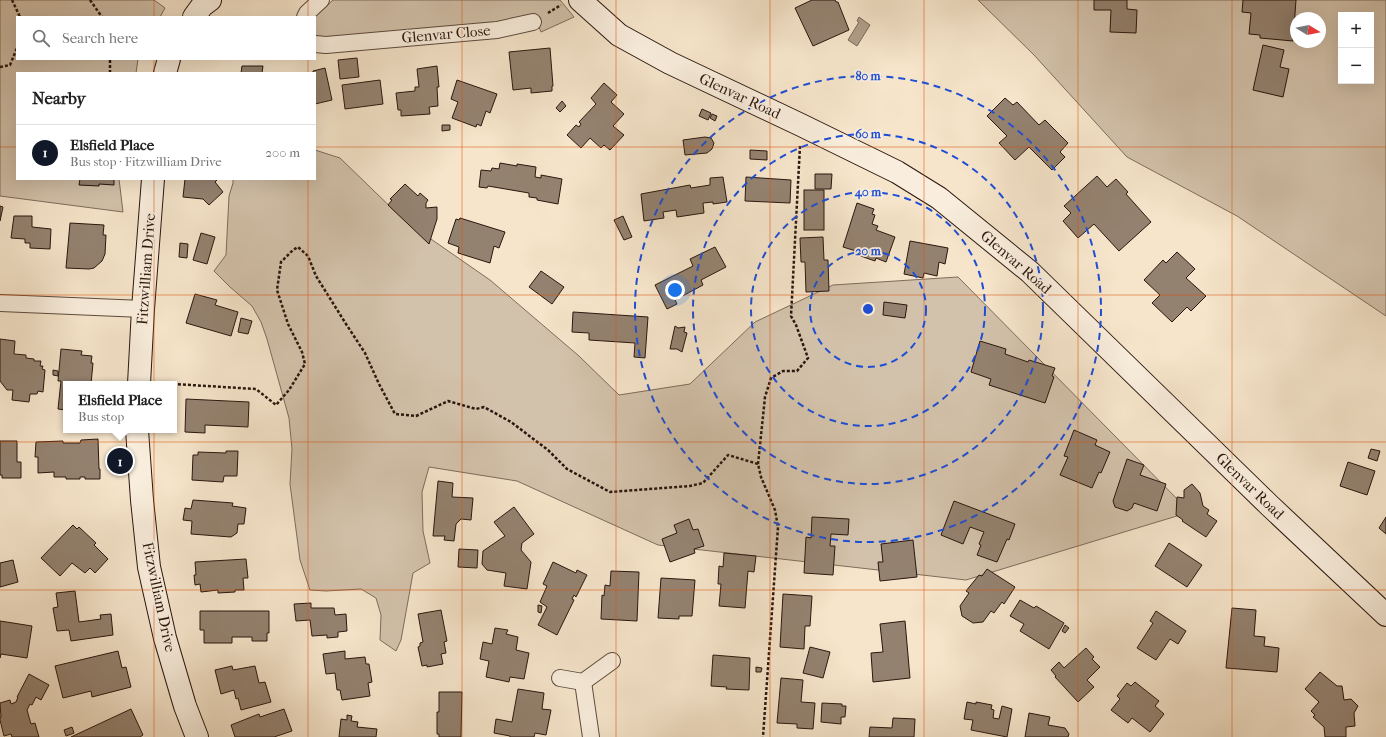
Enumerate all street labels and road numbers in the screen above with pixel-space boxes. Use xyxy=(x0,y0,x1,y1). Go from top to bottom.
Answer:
street label: Glenvar Close xyxy=(401,21,492,47)
street label: Glenvar Road xyxy=(696,69,784,123)
street label: Fitzwilliam Drive xyxy=(133,212,159,325)
street label: Glenvar Road xyxy=(977,226,1056,298)
street label: Glenvar Road xyxy=(1212,449,1288,524)
street label: Fitzwilliam Drive xyxy=(139,540,180,654)

